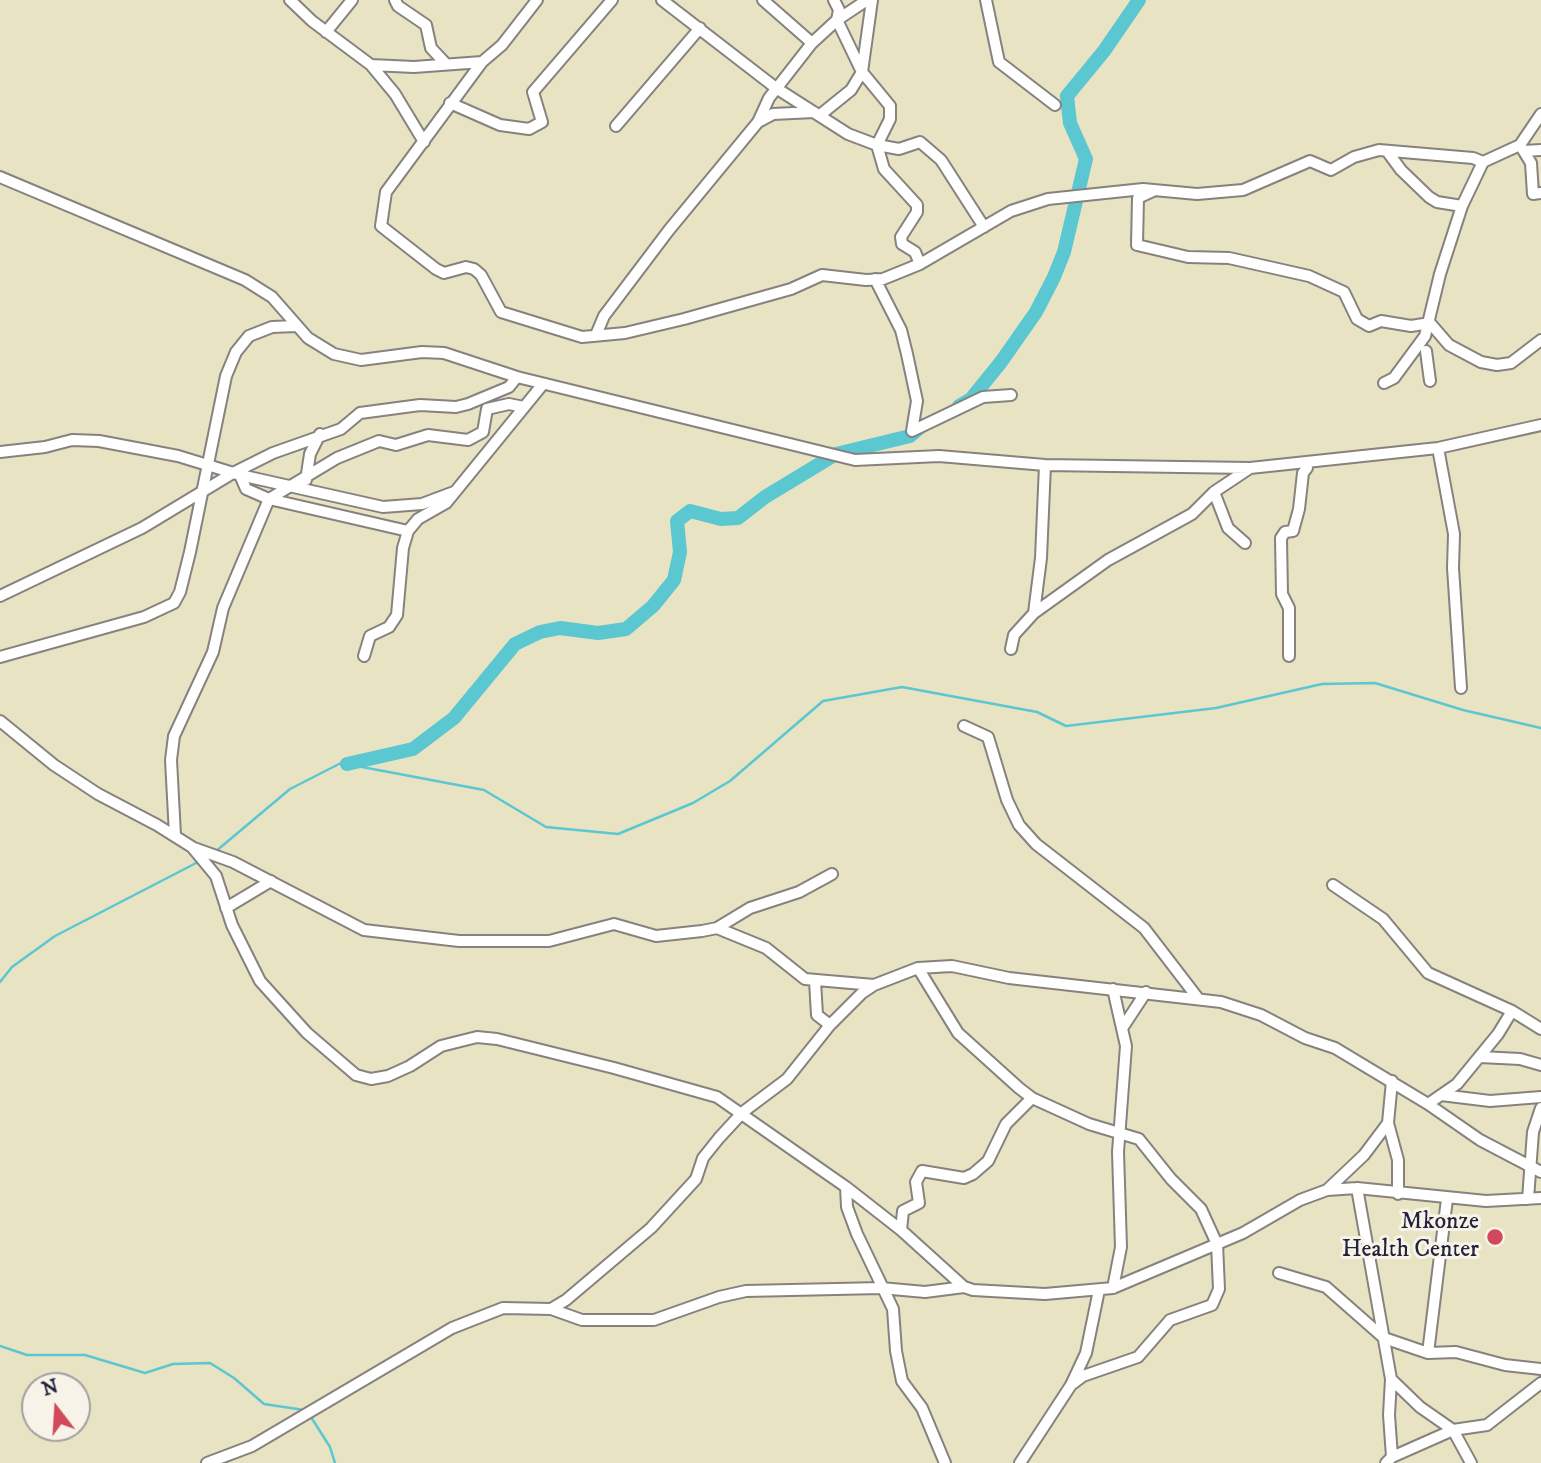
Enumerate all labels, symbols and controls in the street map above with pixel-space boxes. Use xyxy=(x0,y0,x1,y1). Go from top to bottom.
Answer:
place label: Mkonze Health Center xyxy=(1342,1209,1479,1265)
marker: Mkonze Health Center xyxy=(1485,1227,1505,1247)
north arrow xyxy=(21,1372,91,1442)
text: N xyxy=(39,1375,61,1402)

